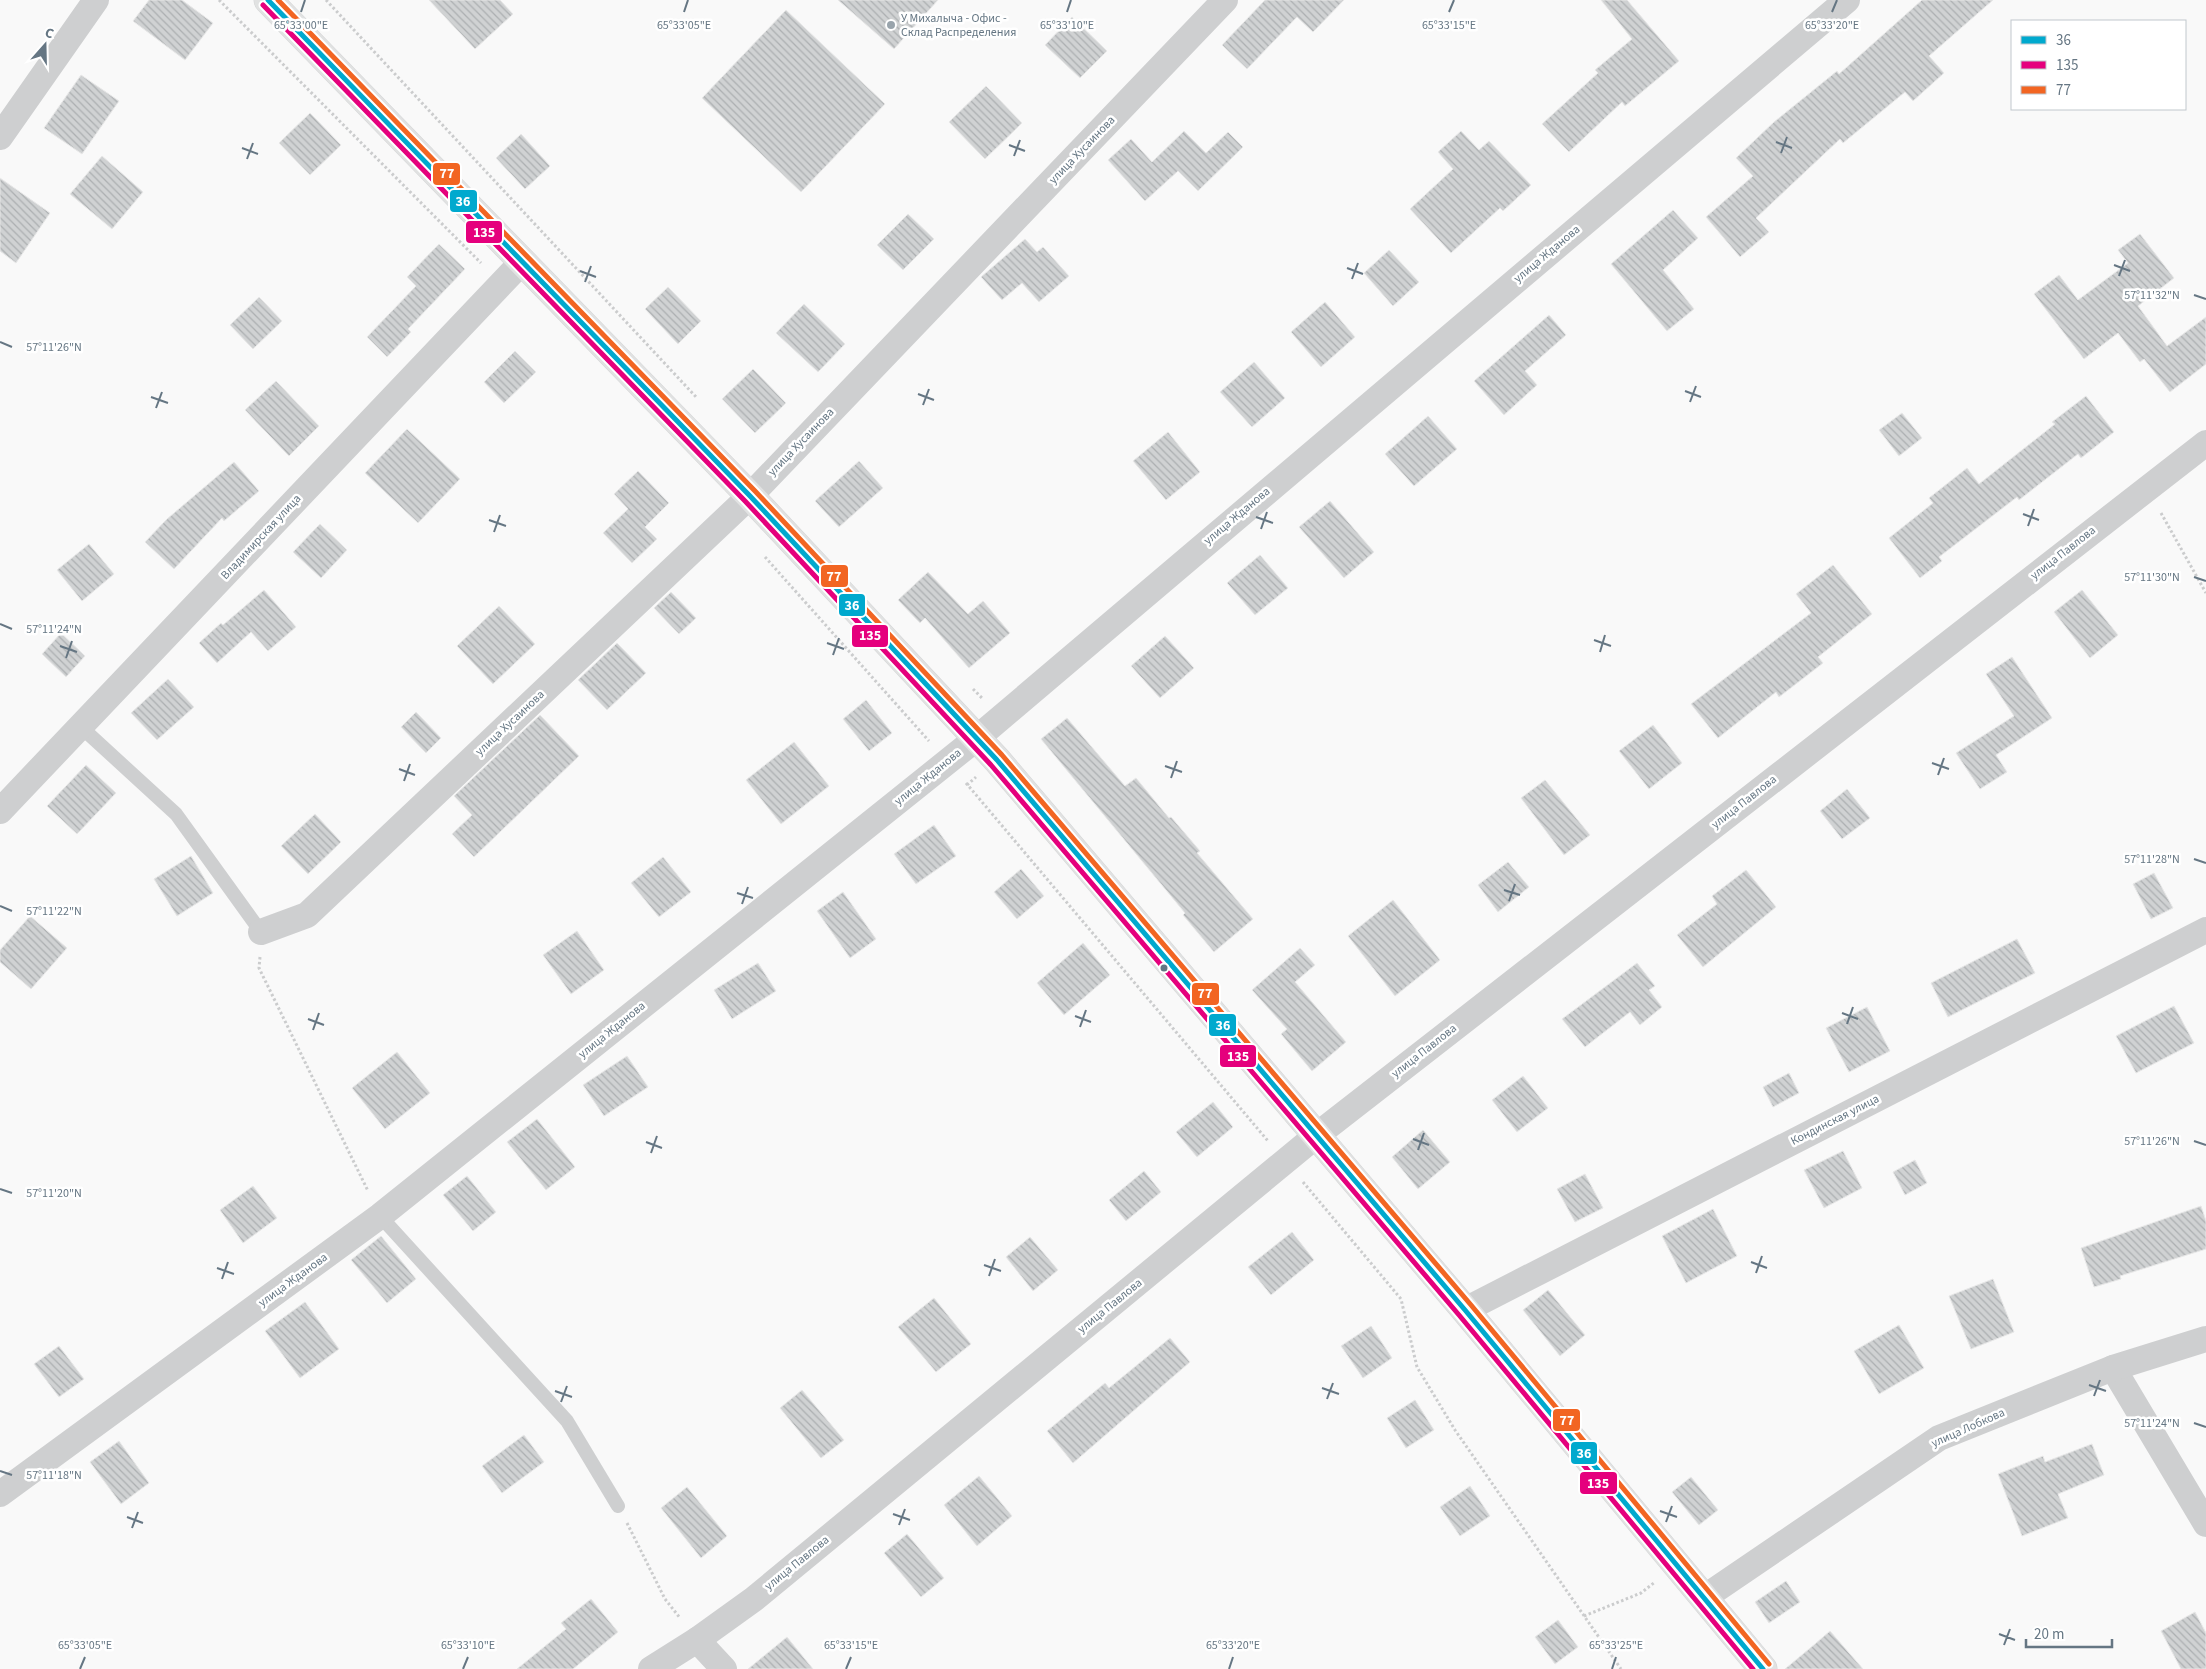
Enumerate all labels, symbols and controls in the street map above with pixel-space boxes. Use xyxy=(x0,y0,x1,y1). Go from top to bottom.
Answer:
place label: У Михалыча - Офис - Склад Распределения xyxy=(901,10,1016,41)
text: 65°33'00"E xyxy=(274,17,328,34)
text: 65°33'05"E xyxy=(657,17,711,34)
text: 65°33'10"E xyxy=(1040,17,1094,34)
text: 65°33'15"E xyxy=(1422,17,1476,34)
text: 65°33'20"E xyxy=(1805,17,1859,34)
marker: У Михалыча - Офис - Склад Распределения xyxy=(885,19,897,31)
north arrow xyxy=(20,20,70,70)
legend xyxy=(2011,20,2186,110)
text: С xyxy=(42,23,56,45)
text: 36 xyxy=(2056,30,2071,51)
text: 135 xyxy=(2056,55,2078,76)
text: 77 xyxy=(2056,80,2071,101)
street label: улица Хусаинова xyxy=(1045,112,1119,188)
line badge: 77 xyxy=(432,162,461,186)
text: 77 xyxy=(440,164,454,184)
line badge: 36 xyxy=(449,189,478,213)
text: 36 xyxy=(456,192,470,212)
line badge: 135 xyxy=(465,220,503,244)
street label: улица Жданова xyxy=(1510,221,1584,287)
text: 135 xyxy=(473,223,495,243)
text: 57°11'32"N xyxy=(2124,287,2180,304)
text: 57°11'26"N xyxy=(26,339,82,356)
street label: улица Хусаинова xyxy=(764,404,838,480)
street label: улица Жданова xyxy=(1200,483,1274,549)
street label: Владимирская улица xyxy=(217,491,305,583)
street label: улица Павлова xyxy=(2027,522,2099,584)
line badge: 77 xyxy=(820,564,849,588)
text: 77 xyxy=(827,567,841,587)
text: 57°11'30"N xyxy=(2124,569,2180,586)
line badge: 36 xyxy=(838,593,866,617)
text: 36 xyxy=(845,596,859,616)
text: 57°11'24"N xyxy=(26,621,82,638)
line badge: 135 xyxy=(851,624,889,648)
text: 135 xyxy=(859,626,881,646)
street label: улица Хусаинова xyxy=(472,686,548,760)
street label: улица Жданова xyxy=(891,745,965,809)
street label: улица Павлова xyxy=(1708,771,1780,833)
text: 57°11'28"N xyxy=(2124,851,2180,868)
text: 57°11'22"N xyxy=(26,903,82,920)
unlabelled marker xyxy=(1159,963,1169,973)
line badge: 77 xyxy=(1191,982,1220,1006)
text: 77 xyxy=(1198,984,1212,1004)
street label: улица Жданова xyxy=(575,998,649,1062)
line badge: 36 xyxy=(1208,1013,1237,1037)
text: 36 xyxy=(1216,1016,1230,1036)
street label: улица Павлова xyxy=(1388,1020,1460,1082)
line badge: 135 xyxy=(1219,1044,1257,1068)
text: 135 xyxy=(1227,1047,1249,1067)
street label: Кондинская улица xyxy=(1788,1090,1882,1150)
text: 57°11'26"N xyxy=(2124,1133,2180,1150)
text: 57°11'20"N xyxy=(26,1185,82,1202)
street label: улица Жданова xyxy=(255,1249,331,1311)
street label: улица Павлова xyxy=(1074,1275,1146,1337)
street label: улица Лобкова xyxy=(1929,1404,2007,1452)
line badge: 77 xyxy=(1552,1408,1581,1432)
text: 77 xyxy=(1560,1411,1574,1431)
text: 57°11'24"N xyxy=(2124,1415,2180,1432)
line badge: 36 xyxy=(1570,1441,1598,1465)
text: 36 xyxy=(1577,1444,1591,1464)
text: 57°11'18"N xyxy=(26,1467,82,1484)
line badge: 135 xyxy=(1579,1471,1618,1495)
text: 135 xyxy=(1587,1474,1609,1494)
street label: улица Павлова xyxy=(761,1532,833,1594)
scale bar xyxy=(2026,1616,2112,1648)
text: 20 m xyxy=(2034,1624,2064,1645)
text: 65°33'05"E xyxy=(58,1637,112,1654)
text: 65°33'10"E xyxy=(441,1637,495,1654)
text: 65°33'15"E xyxy=(824,1637,878,1654)
text: 65°33'20"E xyxy=(1206,1637,1260,1654)
text: 65°33'25"E xyxy=(1589,1637,1643,1654)

